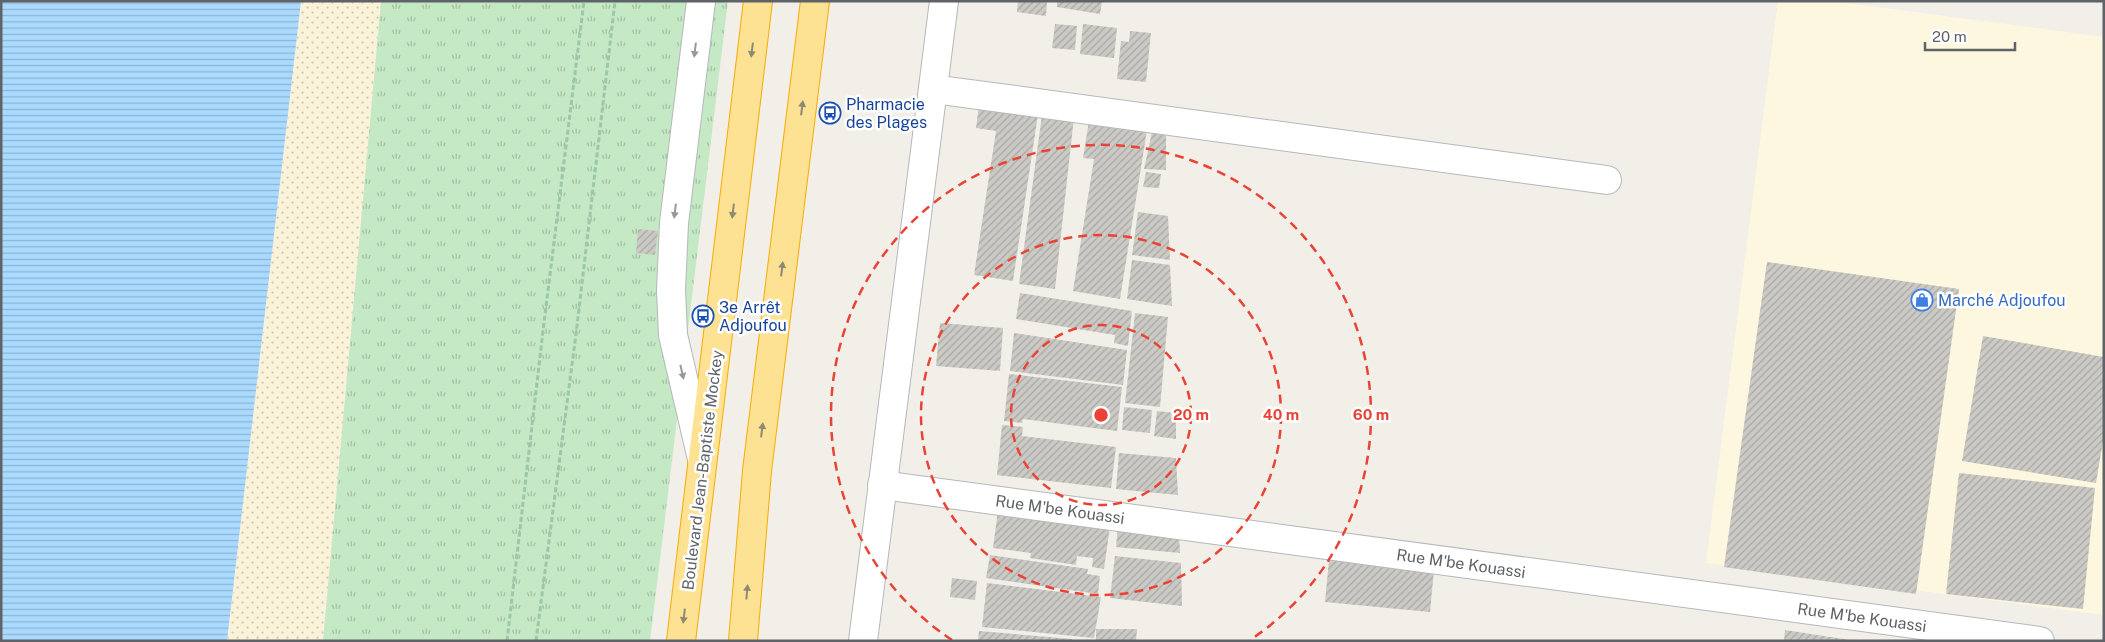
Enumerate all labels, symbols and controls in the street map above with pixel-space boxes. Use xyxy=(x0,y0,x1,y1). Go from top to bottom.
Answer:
scale bar xyxy=(1925,20,2015,52)
text: 20 m xyxy=(1932,28,1967,45)
one-way arrow xyxy=(691,42,699,58)
one-way arrow xyxy=(748,42,756,58)
place label: Pharmacie des Plages xyxy=(846,95,927,132)
one-way arrow xyxy=(798,100,806,116)
bus stop icon: Pharmacie des Plages xyxy=(818,101,842,125)
one-way arrow xyxy=(671,203,679,219)
one-way arrow xyxy=(729,203,737,219)
one-way arrow xyxy=(778,261,786,277)
shop icon: Marché Adjoufou xyxy=(1910,288,1934,312)
place label: Marché Adjoufou xyxy=(1938,291,2066,310)
place label: 3e Arrêt Adjoufou xyxy=(719,298,787,335)
bus stop icon: 3e Arrêt Adjoufou xyxy=(691,304,715,328)
street label: Boulevard Jean-Baptiste Mockey xyxy=(678,349,727,591)
one-way arrow xyxy=(678,365,686,380)
centre of rings xyxy=(1092,406,1110,424)
text: 20 m xyxy=(1173,406,1209,423)
text: 40 m xyxy=(1263,406,1299,423)
text: 60 m xyxy=(1353,406,1389,423)
one-way arrow xyxy=(758,422,766,438)
street label: Rue M'be Kouassi xyxy=(994,491,1126,528)
street label: Rue M'be Kouassi xyxy=(1395,545,1527,582)
one-way arrow xyxy=(743,584,751,600)
street label: Rue M'be Kouassi xyxy=(1796,599,1928,636)
one-way arrow xyxy=(680,608,688,624)

